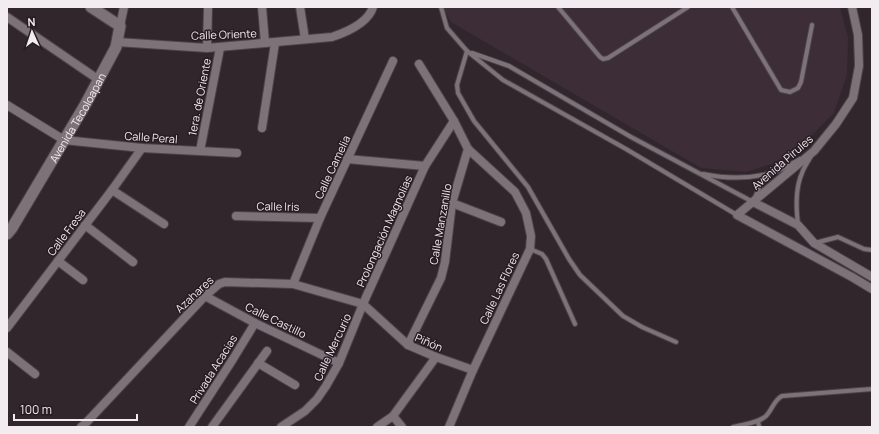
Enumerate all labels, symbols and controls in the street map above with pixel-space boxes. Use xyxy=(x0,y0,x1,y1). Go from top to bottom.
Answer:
north arrow xyxy=(12,12,52,52)
text: N xyxy=(27,14,36,29)
street label: Calle Oriente xyxy=(191,25,258,43)
street label: 1era. de Oriente xyxy=(184,56,214,137)
street label: Avenida Tecoloapan xyxy=(45,70,108,165)
street label: Calle Peral xyxy=(124,128,178,146)
street label: Avenida Pirules xyxy=(748,131,816,193)
street label: Calle Camelia xyxy=(311,133,353,201)
street label: Prolongación Magnolias xyxy=(353,173,416,289)
street label: Calle Manzanillo xyxy=(425,182,455,266)
street label: Calle Iris xyxy=(257,198,300,214)
street label: Calle Fresa xyxy=(43,205,89,259)
street label: Calle Las Flores xyxy=(476,249,522,327)
street label: Azahares xyxy=(172,272,217,316)
street label: Calle Castillo xyxy=(243,299,309,341)
street label: Calle Mercurio xyxy=(310,310,354,383)
street label: Piñón xyxy=(413,329,445,355)
street label: Privada Acacias xyxy=(186,331,240,406)
scale bar xyxy=(14,396,137,422)
text: 100 m xyxy=(20,401,52,418)

